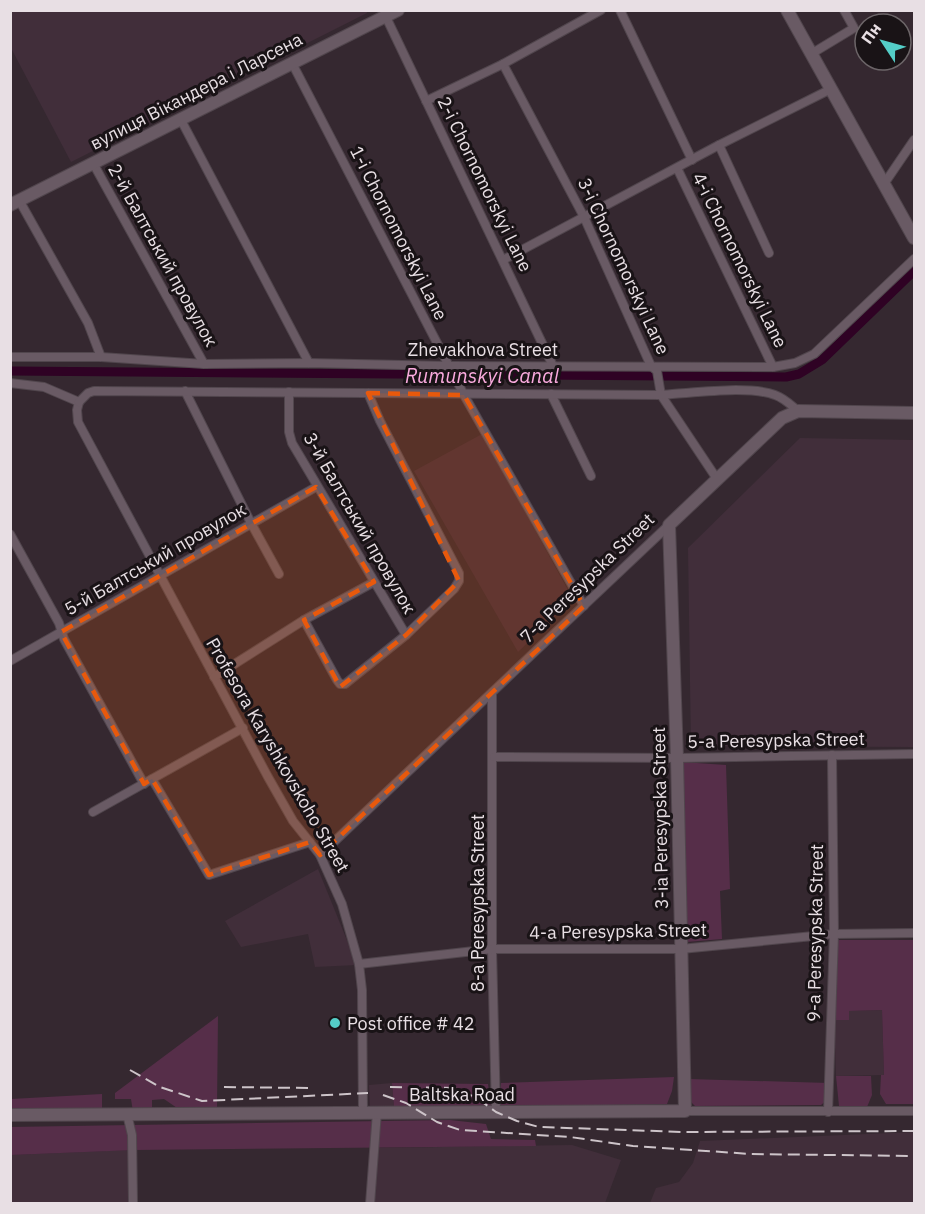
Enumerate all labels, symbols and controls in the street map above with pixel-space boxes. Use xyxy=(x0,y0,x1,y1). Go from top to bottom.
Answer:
north arrow xyxy=(853,12,913,72)
text: Пн xyxy=(857,19,885,48)
street label: вулиця Вікандера і Ларсена xyxy=(86,27,306,155)
street label: 2-i Chornomorskyi Lane xyxy=(433,93,538,276)
street label: 1-i Chornomorskyi Lane xyxy=(345,142,453,324)
street label: 2-й Балтський провулок xyxy=(103,159,223,351)
street label: 4-i Chornomorskyi Lane xyxy=(688,169,793,352)
street label: 3-i Chornomorskyi Lane xyxy=(573,174,675,358)
street label: Zhevakhova Street xyxy=(408,338,558,361)
water label: Rumunskyi Canal xyxy=(405,362,560,389)
street label: 3-й Балтський провулок xyxy=(299,428,421,618)
street label: 5-й Балтський провулок xyxy=(60,498,250,620)
street label: 7-a Peresypska Street xyxy=(515,508,659,648)
street label: Profesora Karyshkovskoho Street xyxy=(201,633,355,877)
street label: 3-ia Peresypska Street xyxy=(647,727,673,909)
street label: 5-a Peresypska Street xyxy=(687,727,865,753)
street label: 8-a Peresypska Street xyxy=(466,814,489,992)
street label: 9-a Peresypska Street xyxy=(802,844,828,1022)
street label: 4-a Peresypska Street xyxy=(529,918,707,944)
place label: Post office # 42 xyxy=(347,1012,475,1035)
marker: Post office # 42 xyxy=(328,1016,342,1030)
street label: Baltska Road xyxy=(409,1083,515,1106)

